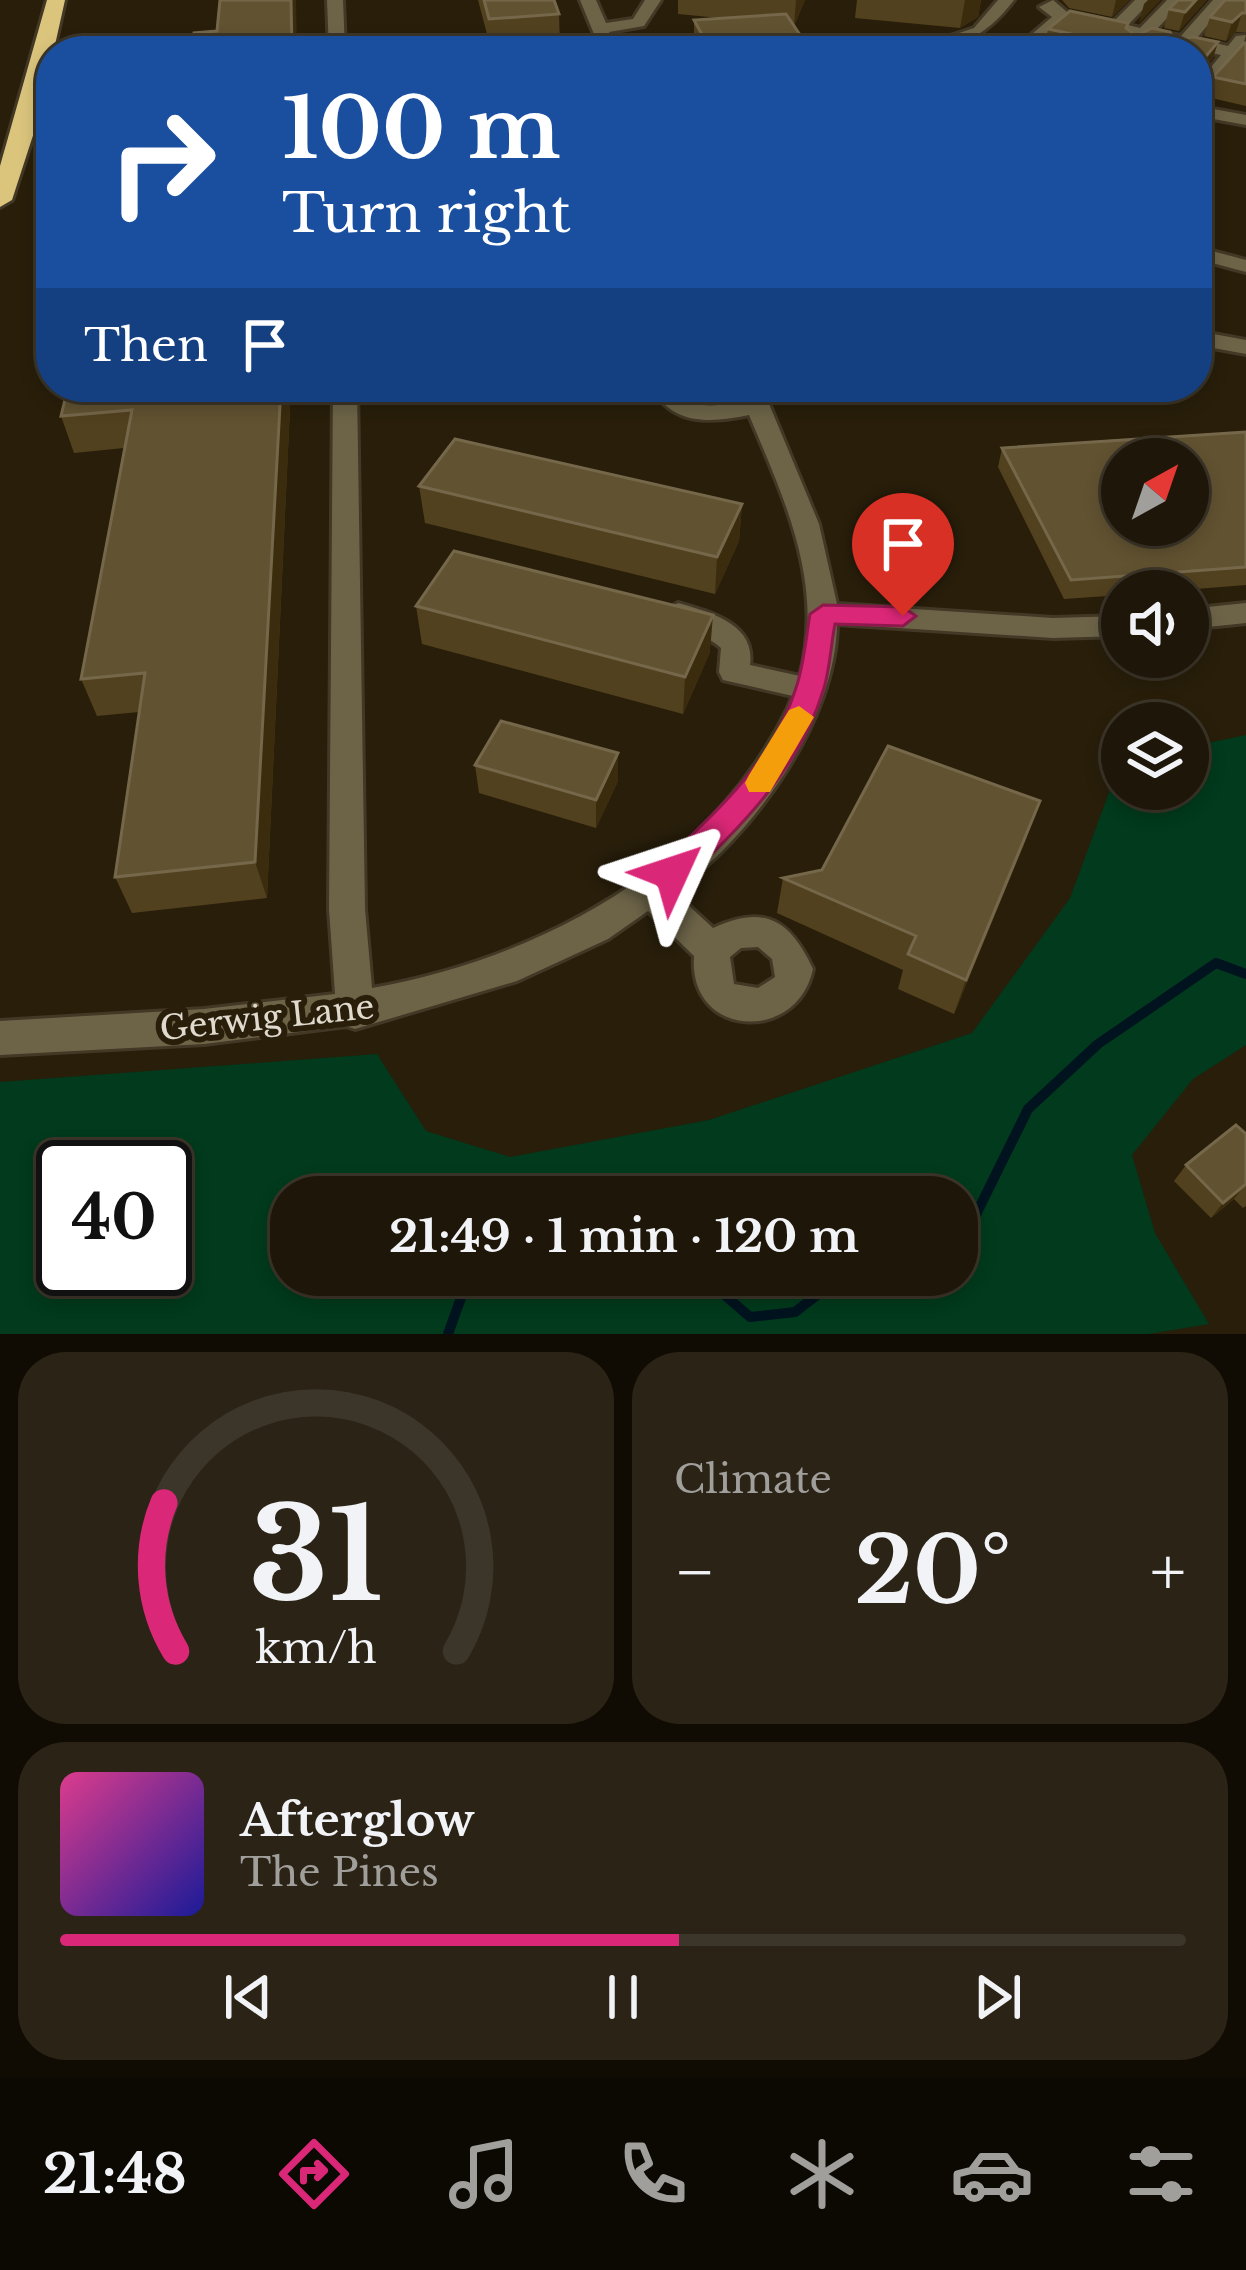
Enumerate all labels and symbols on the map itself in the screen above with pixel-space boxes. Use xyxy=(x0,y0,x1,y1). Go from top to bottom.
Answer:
north arrow xyxy=(1101,438,1209,546)
pin xyxy=(852,493,954,616)
position arrow xyxy=(609,810,735,936)
street label: Gerwig Lane xyxy=(158,986,376,1049)
speed limit sign: 40 xyxy=(36,1140,192,1296)

